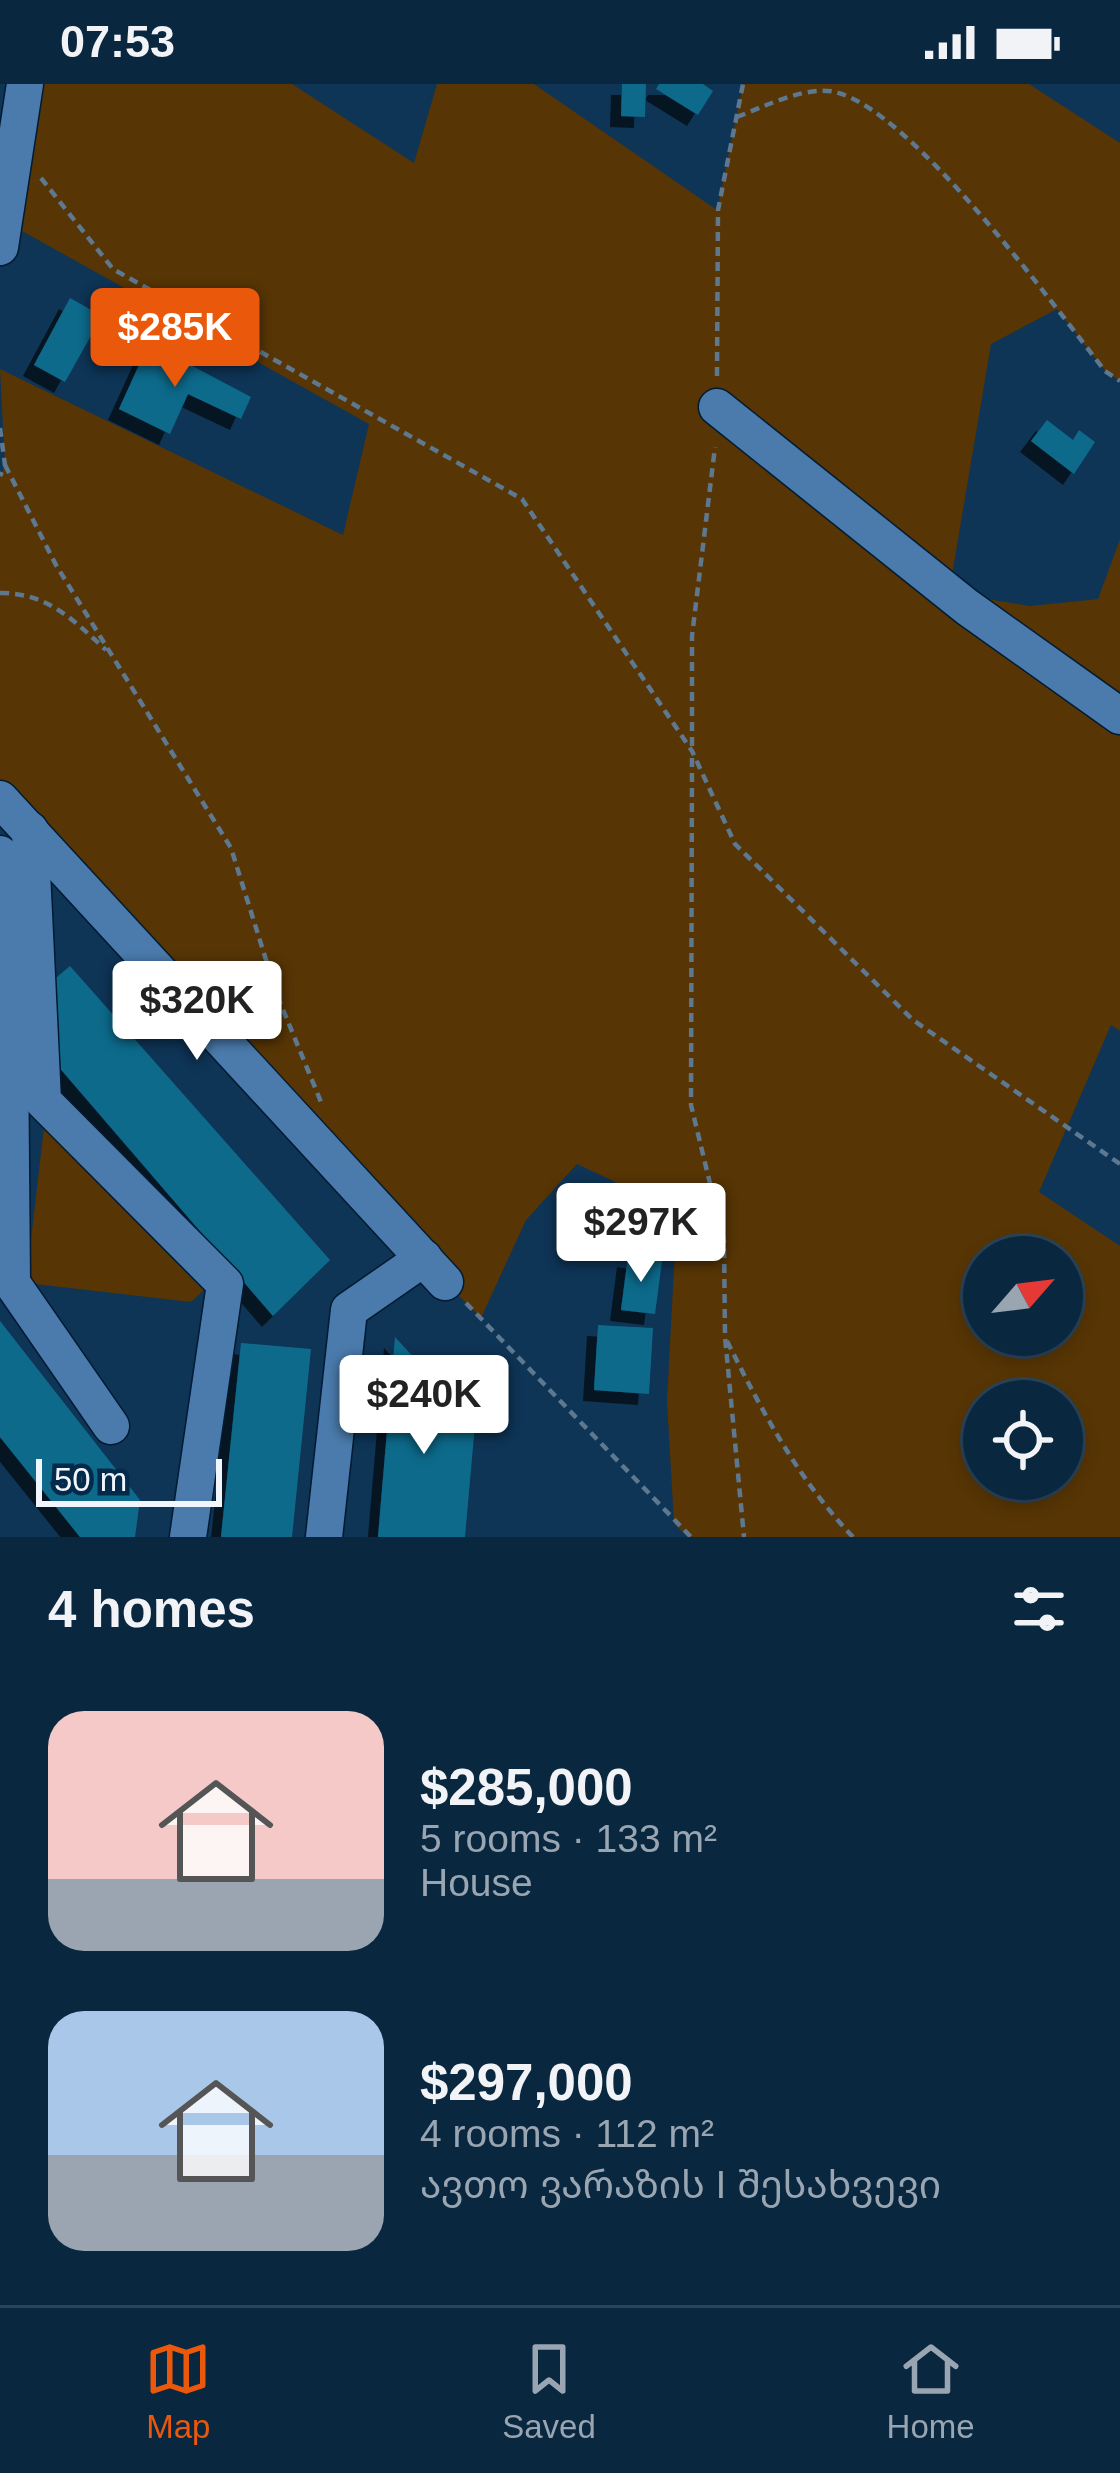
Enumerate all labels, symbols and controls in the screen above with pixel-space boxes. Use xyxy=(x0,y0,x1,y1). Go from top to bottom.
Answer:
text: 07:53 xyxy=(60,16,175,67)
pin: $285K xyxy=(91,288,259,390)
text: $285K xyxy=(118,305,232,348)
pin: $320K xyxy=(113,961,281,1063)
text: $320K xyxy=(140,978,254,1021)
pin: $297K xyxy=(557,1183,725,1285)
text: $297K xyxy=(584,1200,698,1243)
north arrow xyxy=(963,1236,1083,1356)
map controls xyxy=(963,1236,1083,1500)
pin: $240K xyxy=(340,1355,508,1457)
text: $240K xyxy=(367,1372,481,1415)
button: locate xyxy=(963,1380,1083,1500)
scale bar xyxy=(36,1453,222,1506)
text: 50 m xyxy=(54,1461,127,1498)
icon: filters xyxy=(1006,1576,1072,1642)
text: 4 homes xyxy=(48,1581,255,1638)
icon: home xyxy=(144,1759,288,1903)
text: $285,000 xyxy=(420,1759,633,1816)
text: 5 rooms · 133 m² xyxy=(420,1817,717,1860)
text: House xyxy=(420,1861,533,1904)
text: $297,000 xyxy=(420,2054,633,2111)
icon: home xyxy=(144,2059,288,2203)
text: 4 rooms · 112 m² xyxy=(420,2112,714,2155)
text: ავთო ვარაზის I შესახვევი xyxy=(420,2163,941,2206)
tab: Map xyxy=(145,2336,211,2446)
tab: Saved xyxy=(502,2336,596,2446)
tab: Home xyxy=(887,2336,975,2446)

